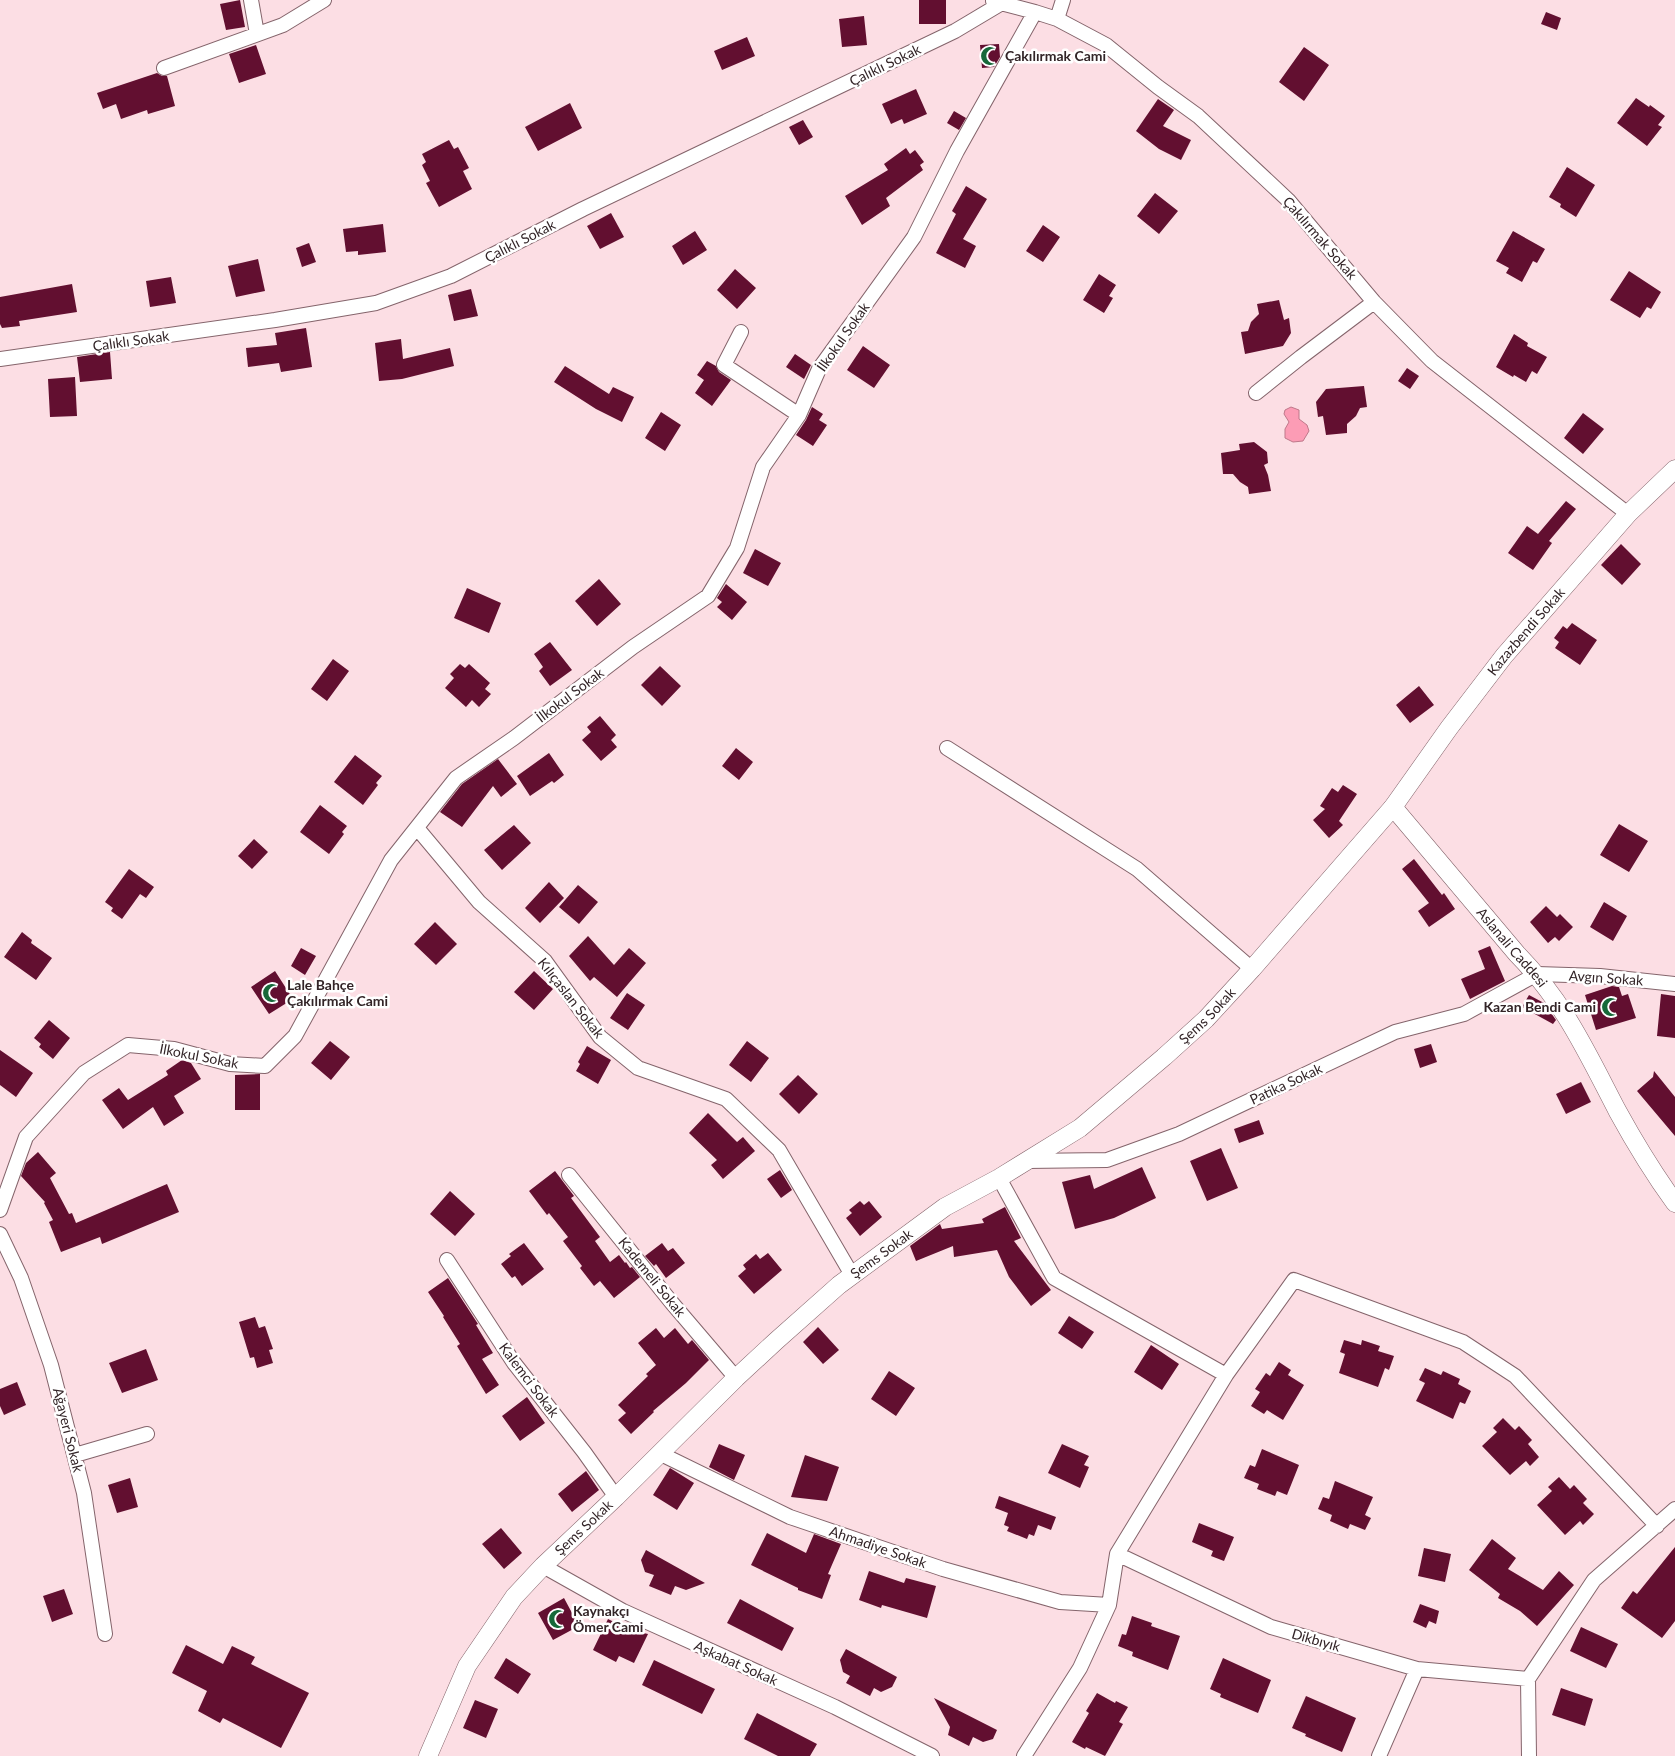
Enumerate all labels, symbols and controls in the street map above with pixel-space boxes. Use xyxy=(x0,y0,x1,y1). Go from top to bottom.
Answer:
street label: Çalıklı Sokak xyxy=(846,40,924,89)
mosque icon: Çakılırmak Cami xyxy=(979,45,1001,67)
place label: Çakılırmak Cami xyxy=(1005,47,1106,64)
street label: Çakılırmak Sokak xyxy=(1280,193,1362,283)
street label: Çalıklı Sokak xyxy=(482,215,559,266)
street label: İlkokul Sokak xyxy=(813,298,873,374)
street label: Çalıklı Sokak xyxy=(92,327,171,354)
street label: Kazazbendi Sokak xyxy=(1483,583,1569,679)
street label: İlkokul Sokak xyxy=(533,663,608,726)
street label: Aslanali Caddesi xyxy=(1473,904,1551,990)
street label: Kılıçaslan Sokak xyxy=(535,954,609,1042)
street label: Avgın Sokak xyxy=(1568,966,1645,989)
place label: Lale Bahçe Çakılırmak Cami xyxy=(287,976,388,1009)
mosque icon: Lale Bahçe Çakılırmak Cami xyxy=(261,982,283,1004)
street label: Şems Sokak xyxy=(1175,983,1239,1047)
mosque icon: Kazan Bendi Cami xyxy=(1600,996,1622,1018)
place label: Kazan Bendi Cami xyxy=(1483,998,1596,1015)
street label: İlkokul Sokak xyxy=(158,1040,241,1072)
street label: Patika Sokak xyxy=(1247,1059,1326,1108)
street label: Şems Sokak xyxy=(847,1224,916,1282)
street label: Kademeli Sokak xyxy=(615,1234,690,1321)
street label: Kalemci Sokak xyxy=(496,1339,563,1421)
street label: Ağayeri Sokak xyxy=(50,1386,87,1475)
street label: Şems Sokak xyxy=(551,1495,616,1558)
street label: Ahmadiye Sokak xyxy=(827,1522,930,1571)
place label: Kaynakçı Ömer Cami xyxy=(573,1602,643,1635)
mosque icon: Kaynakçı Ömer Cami xyxy=(547,1608,569,1630)
street label: Dikbıyık xyxy=(1290,1624,1343,1655)
street label: Aşkabat Sokak xyxy=(692,1637,781,1689)

